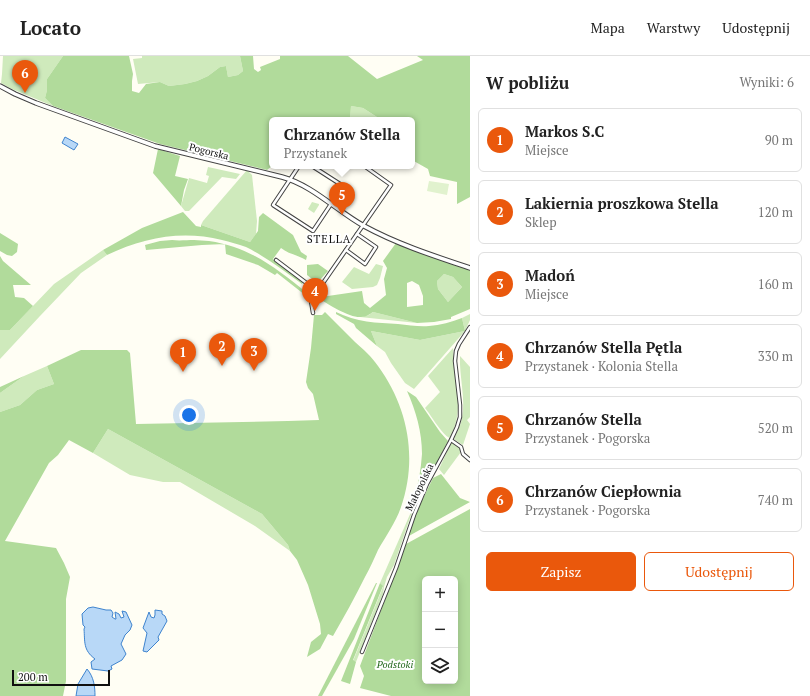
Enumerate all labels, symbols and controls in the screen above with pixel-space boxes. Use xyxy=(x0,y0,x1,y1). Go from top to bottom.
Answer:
text: Locato xyxy=(20,15,81,40)
text: Mapa xyxy=(591,18,625,37)
text: Warstwy xyxy=(647,18,700,37)
text: Udostępnij xyxy=(722,18,790,37)
pin: 6 xyxy=(12,60,38,93)
text: W pobliżu xyxy=(486,71,569,94)
text: Wyniki: 6 xyxy=(739,73,794,91)
popup xyxy=(269,117,415,169)
text: Markos S.C xyxy=(525,121,604,141)
text: Chrzanów Stella xyxy=(284,124,400,144)
text: 1 xyxy=(496,131,504,149)
text: 90 m xyxy=(765,131,793,149)
street label: Pogorska xyxy=(188,140,230,163)
text: Miejsce xyxy=(525,141,568,159)
text: Przystanek xyxy=(284,144,347,162)
pin: 5 xyxy=(329,182,355,215)
text: Lakiernia proszkowa Stella xyxy=(525,193,719,213)
text: 2 xyxy=(496,203,504,221)
text: 120 m xyxy=(758,203,793,221)
text: Sklep xyxy=(525,213,557,231)
district label: STELLA xyxy=(307,232,351,246)
text: Madoń xyxy=(525,265,575,285)
text: 3 xyxy=(496,275,504,293)
text: 160 m xyxy=(758,275,793,293)
pin: 4 xyxy=(302,278,328,311)
text: Miejsce xyxy=(525,285,568,303)
pin: 2 xyxy=(209,333,235,366)
text: Chrzanów Stella Pętla xyxy=(525,337,682,357)
pin: 3 xyxy=(241,338,267,371)
pin: 1 xyxy=(170,339,196,372)
text: 4 xyxy=(496,347,504,365)
text: 330 m xyxy=(758,347,793,365)
text: Przystanek · Kolonia Stella xyxy=(525,357,678,375)
your location xyxy=(179,405,199,425)
text: Chrzanów Stella xyxy=(525,409,642,429)
text: 5 xyxy=(496,419,504,437)
text: 520 m xyxy=(758,419,793,437)
text: Przystanek · Pogorska xyxy=(525,429,650,447)
street label: Małopolska xyxy=(402,461,437,513)
text: Chrzanów Ciepłownia xyxy=(525,481,682,501)
text: 6 xyxy=(496,491,504,509)
text: 740 m xyxy=(758,491,793,509)
text: Przystanek · Pogorska xyxy=(525,501,650,519)
button: Zapisz xyxy=(486,552,636,591)
button: Udostępnij xyxy=(644,552,794,591)
map controls xyxy=(422,576,458,684)
button: + xyxy=(422,576,458,612)
button: − xyxy=(422,612,458,648)
button: layers xyxy=(422,648,458,684)
park label: Podstoki xyxy=(376,658,413,671)
scale bar xyxy=(12,668,110,687)
text: 200 m xyxy=(18,670,48,684)

